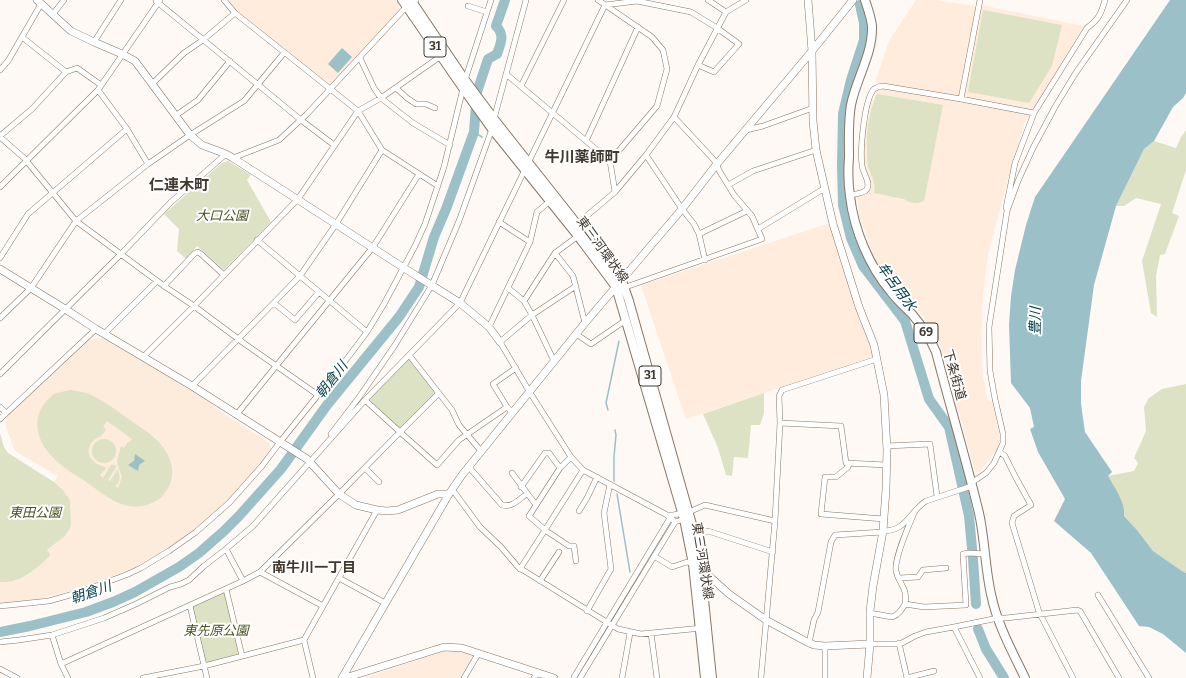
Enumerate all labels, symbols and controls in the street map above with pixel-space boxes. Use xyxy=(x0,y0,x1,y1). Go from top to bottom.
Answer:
road number: 31 xyxy=(424,37,446,57)
district label: 牛川薬師町 xyxy=(545,149,619,167)
district label: 仁連木町 xyxy=(149,177,209,195)
park label: 大口公園 xyxy=(196,208,248,224)
street label: 東三河環状線 xyxy=(573,214,631,286)
water label: 牟呂用水 xyxy=(873,259,919,315)
water label: 豊川 xyxy=(1027,307,1045,335)
road number: 69 xyxy=(914,323,938,343)
street label: 下条街道 xyxy=(939,348,969,402)
water label: 朝倉川 xyxy=(312,358,352,402)
road number: 31 xyxy=(639,366,661,386)
park label: 東田公園 xyxy=(9,505,61,521)
street label: 東三河環状線 xyxy=(688,521,716,601)
district label: 南牛川一丁目 xyxy=(272,560,356,576)
water label: 朝倉川 xyxy=(68,578,114,608)
park label: 東先原公園 xyxy=(184,623,248,639)

